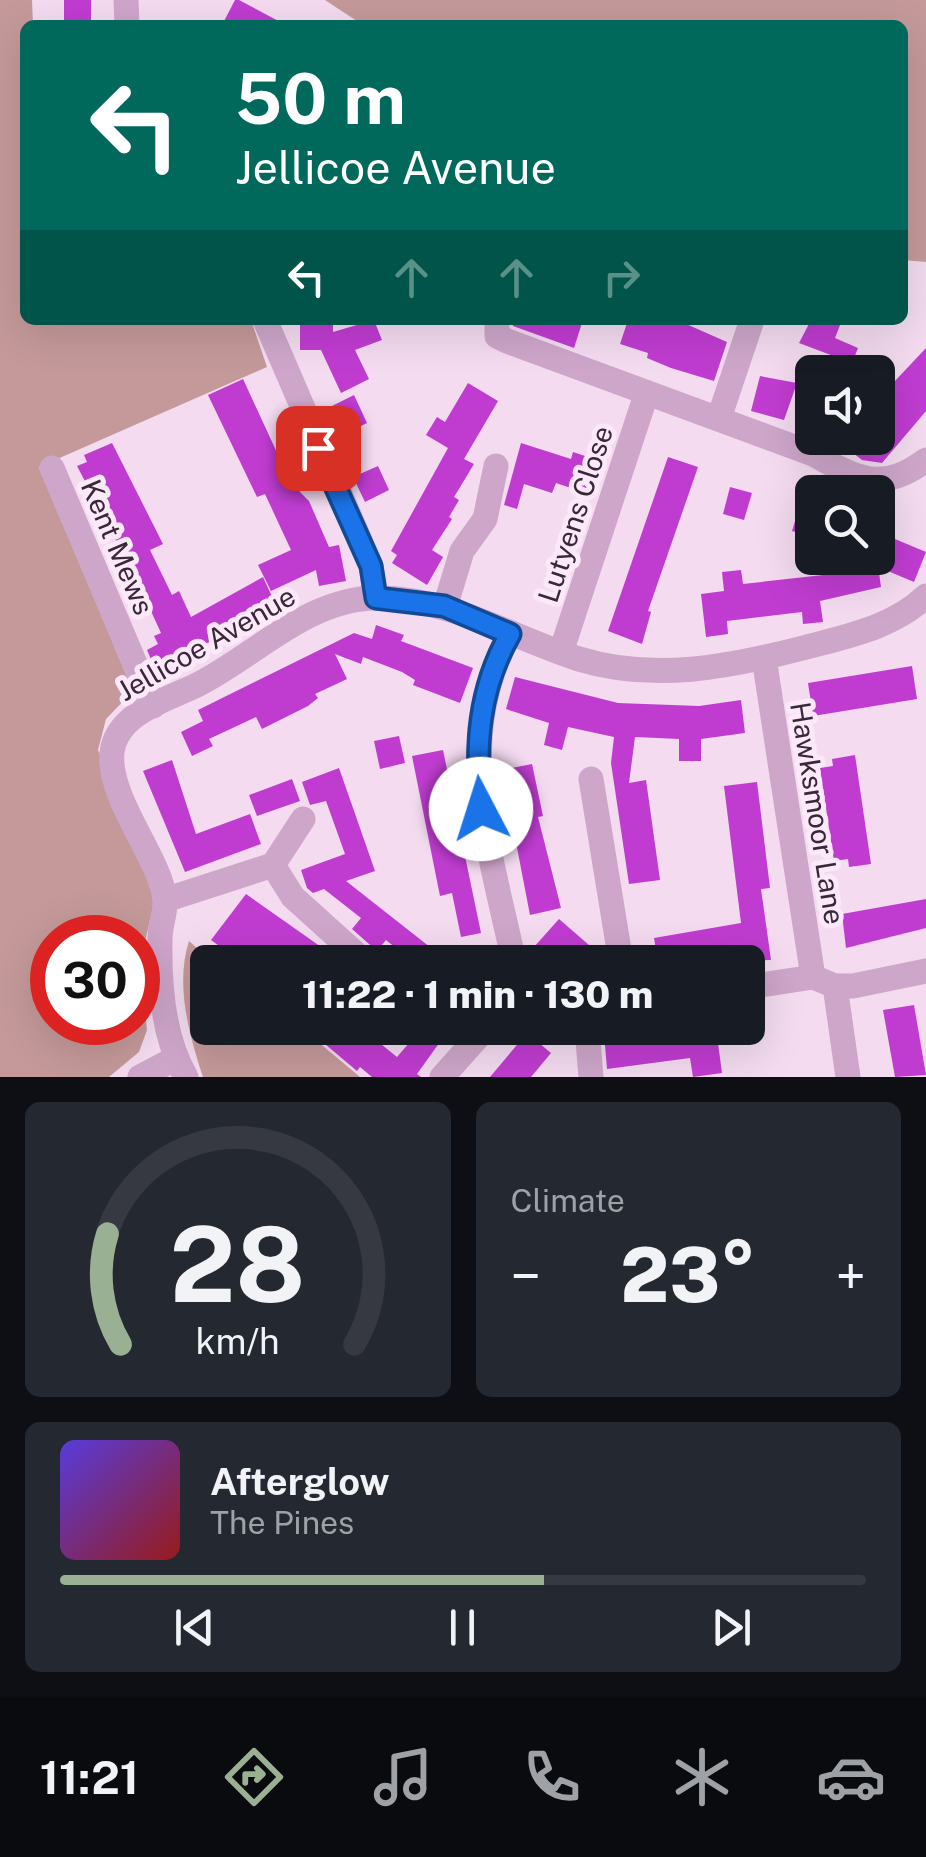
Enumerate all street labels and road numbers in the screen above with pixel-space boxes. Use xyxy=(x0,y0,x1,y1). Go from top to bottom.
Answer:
street label: Lutyens Close xyxy=(531,422,619,606)
street label: Kent Mews xyxy=(75,475,161,619)
street label: Jellicoe Avenue xyxy=(111,579,301,707)
street label: Hawksmoor Lane xyxy=(784,699,852,927)

